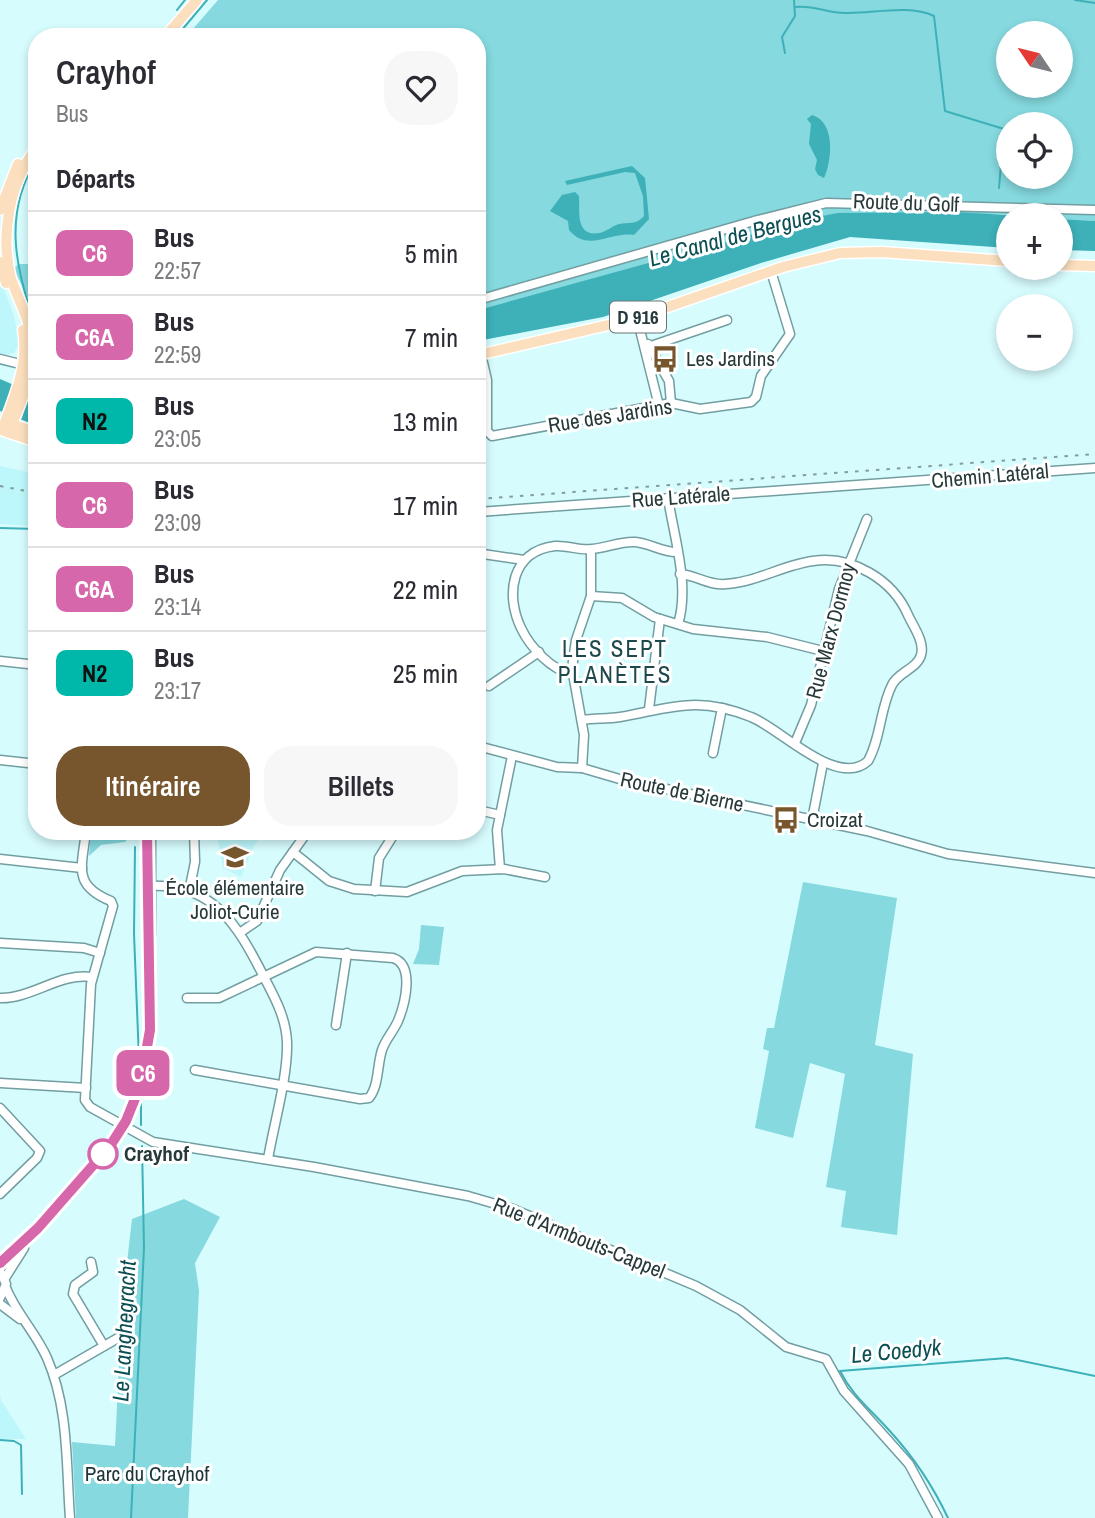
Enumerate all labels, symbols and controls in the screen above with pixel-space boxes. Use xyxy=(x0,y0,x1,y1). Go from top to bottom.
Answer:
north arrow xyxy=(996,21,1073,98)
map controls xyxy=(996,21,1073,371)
text: Crayhof xyxy=(56,50,156,94)
button: heart xyxy=(384,51,458,125)
text: Bus xyxy=(56,98,89,129)
button: locate xyxy=(996,112,1073,189)
text: Départs xyxy=(56,161,135,196)
street label: Route du Golf xyxy=(852,186,960,219)
water label: Le Canal de Bergues xyxy=(645,198,824,273)
button: + xyxy=(996,203,1073,280)
text: Bus xyxy=(154,220,194,255)
text: 5 min xyxy=(405,236,458,271)
text: C6 xyxy=(82,237,107,269)
text: 22:57 xyxy=(154,255,201,286)
button: − xyxy=(996,294,1073,371)
road number: D 916 xyxy=(610,302,666,332)
text: Bus xyxy=(154,304,194,339)
text: 7 min xyxy=(405,320,458,355)
text: C6A xyxy=(75,321,114,353)
text: 22:59 xyxy=(154,339,201,370)
bus stop icon: Les Jardins xyxy=(650,344,680,374)
place label: Les Jardins xyxy=(686,344,775,373)
text: Bus xyxy=(154,388,194,423)
street label: Rue des Jardins xyxy=(546,391,674,440)
text: 13 min xyxy=(393,404,458,439)
text: N2 xyxy=(82,405,107,437)
text: 23:05 xyxy=(154,423,201,454)
street label: Chemin Latéral xyxy=(930,456,1050,495)
text: Bus xyxy=(154,472,194,507)
street label: Rue Latérale xyxy=(631,479,731,514)
text: 17 min xyxy=(393,488,458,523)
text: C6 xyxy=(82,489,107,521)
text: 23:09 xyxy=(154,507,201,538)
text: Bus xyxy=(154,556,194,591)
street label: Rue Marx Dormoy xyxy=(798,559,863,702)
text: 22 min xyxy=(393,572,458,607)
text: C6A xyxy=(75,573,114,605)
text: 23:14 xyxy=(154,591,201,622)
district label: LES SEPT PLANÈTES xyxy=(558,633,672,690)
text: Bus xyxy=(154,640,194,675)
text: 25 min xyxy=(393,656,458,691)
text: N2 xyxy=(82,657,107,689)
text: 23:17 xyxy=(154,675,201,706)
button: Itinéraire xyxy=(56,746,250,826)
button: Billets xyxy=(264,746,458,826)
street label: Route de Bierne xyxy=(618,764,746,819)
bus stop icon: Croizat xyxy=(771,805,801,835)
place label: Croizat xyxy=(807,805,863,834)
school or university icon: École élémentaire Joliot-Curie xyxy=(220,842,250,872)
place label: École élémentaire Joliot-Curie xyxy=(166,873,304,926)
line badge: C6 xyxy=(111,1050,174,1096)
text: C6 xyxy=(130,1057,156,1089)
marker: Crayhof xyxy=(88,1139,118,1169)
place label: Crayhof xyxy=(124,1139,189,1168)
street label: Rue d'Armbouts-Cappel xyxy=(489,1190,670,1285)
water label: Le Langhegracht xyxy=(104,1259,143,1402)
water label: Le Coedyk xyxy=(850,1331,944,1370)
park label: Parc du Crayhof xyxy=(85,1459,209,1488)

